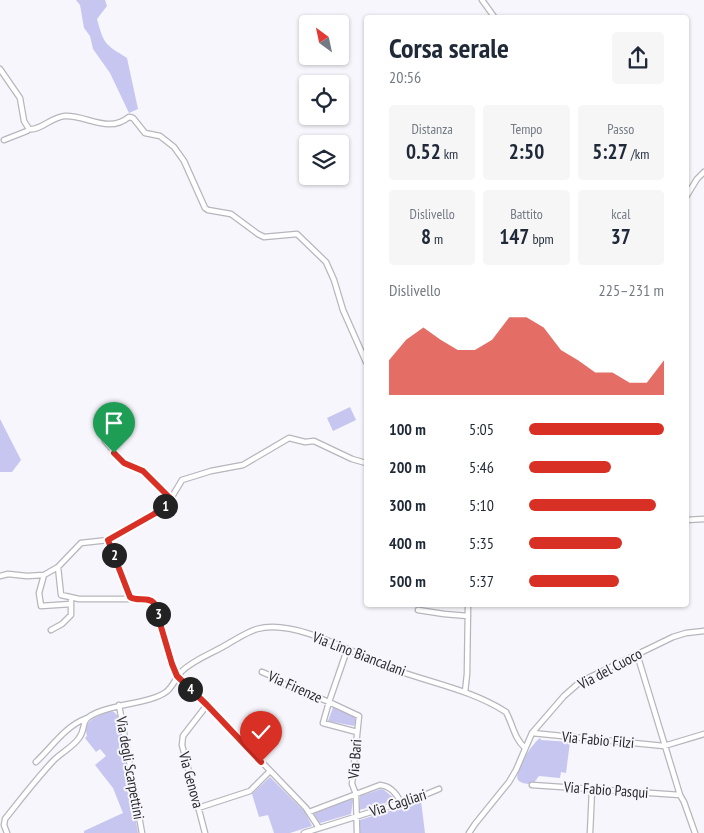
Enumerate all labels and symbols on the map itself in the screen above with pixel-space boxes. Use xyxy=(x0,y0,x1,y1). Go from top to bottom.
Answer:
north arrow xyxy=(299,15,349,65)
pin xyxy=(93,402,135,453)
pin: 1 xyxy=(152,494,178,518)
pin: 2 xyxy=(102,542,126,568)
pin: 3 xyxy=(146,602,170,626)
street label: Via Lino Biancalani xyxy=(309,627,409,680)
street label: Via del Cuoco xyxy=(574,644,645,694)
street label: Via Firenze xyxy=(264,666,325,707)
pin: 4 xyxy=(178,676,202,702)
pin xyxy=(240,711,282,762)
street label: Via degli Scarpettini xyxy=(112,714,149,821)
street label: Via Fabio Filzi xyxy=(560,727,635,752)
street label: Via Bari xyxy=(344,738,365,780)
street label: Via Genova xyxy=(175,749,208,810)
street label: Via Fabio Pasqui xyxy=(562,777,649,802)
street label: Via Cagliari xyxy=(366,784,429,821)

